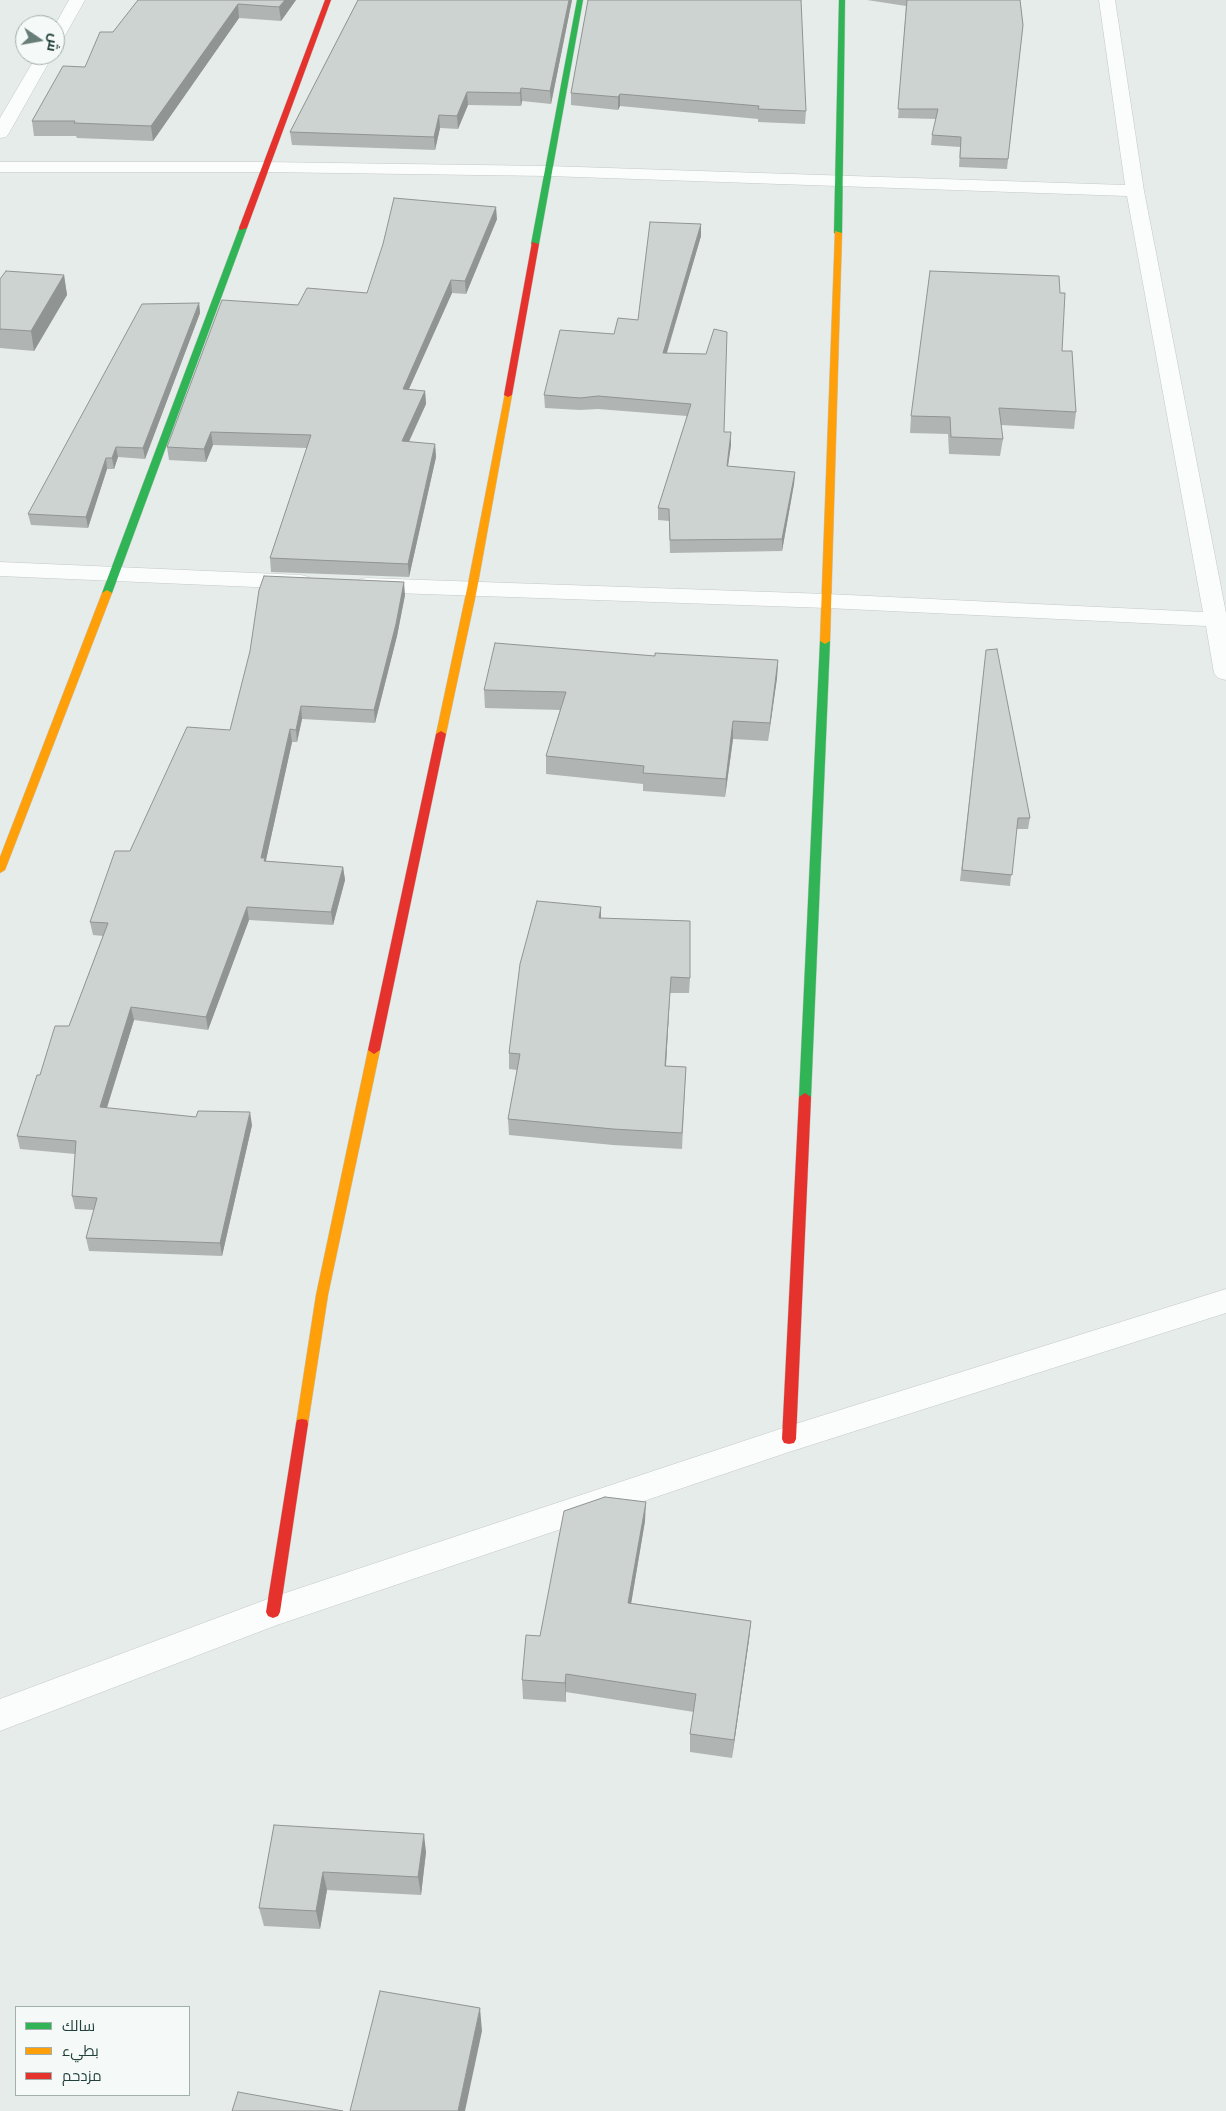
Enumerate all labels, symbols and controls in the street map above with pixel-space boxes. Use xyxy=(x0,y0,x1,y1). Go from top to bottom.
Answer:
north arrow xyxy=(15,15,65,65)
text: ش xyxy=(42,32,65,54)
legend xyxy=(15,2006,190,2096)
text: سالك xyxy=(62,2015,95,2037)
text: بطيء xyxy=(62,2040,99,2062)
text: مزدحم xyxy=(62,2065,102,2087)

